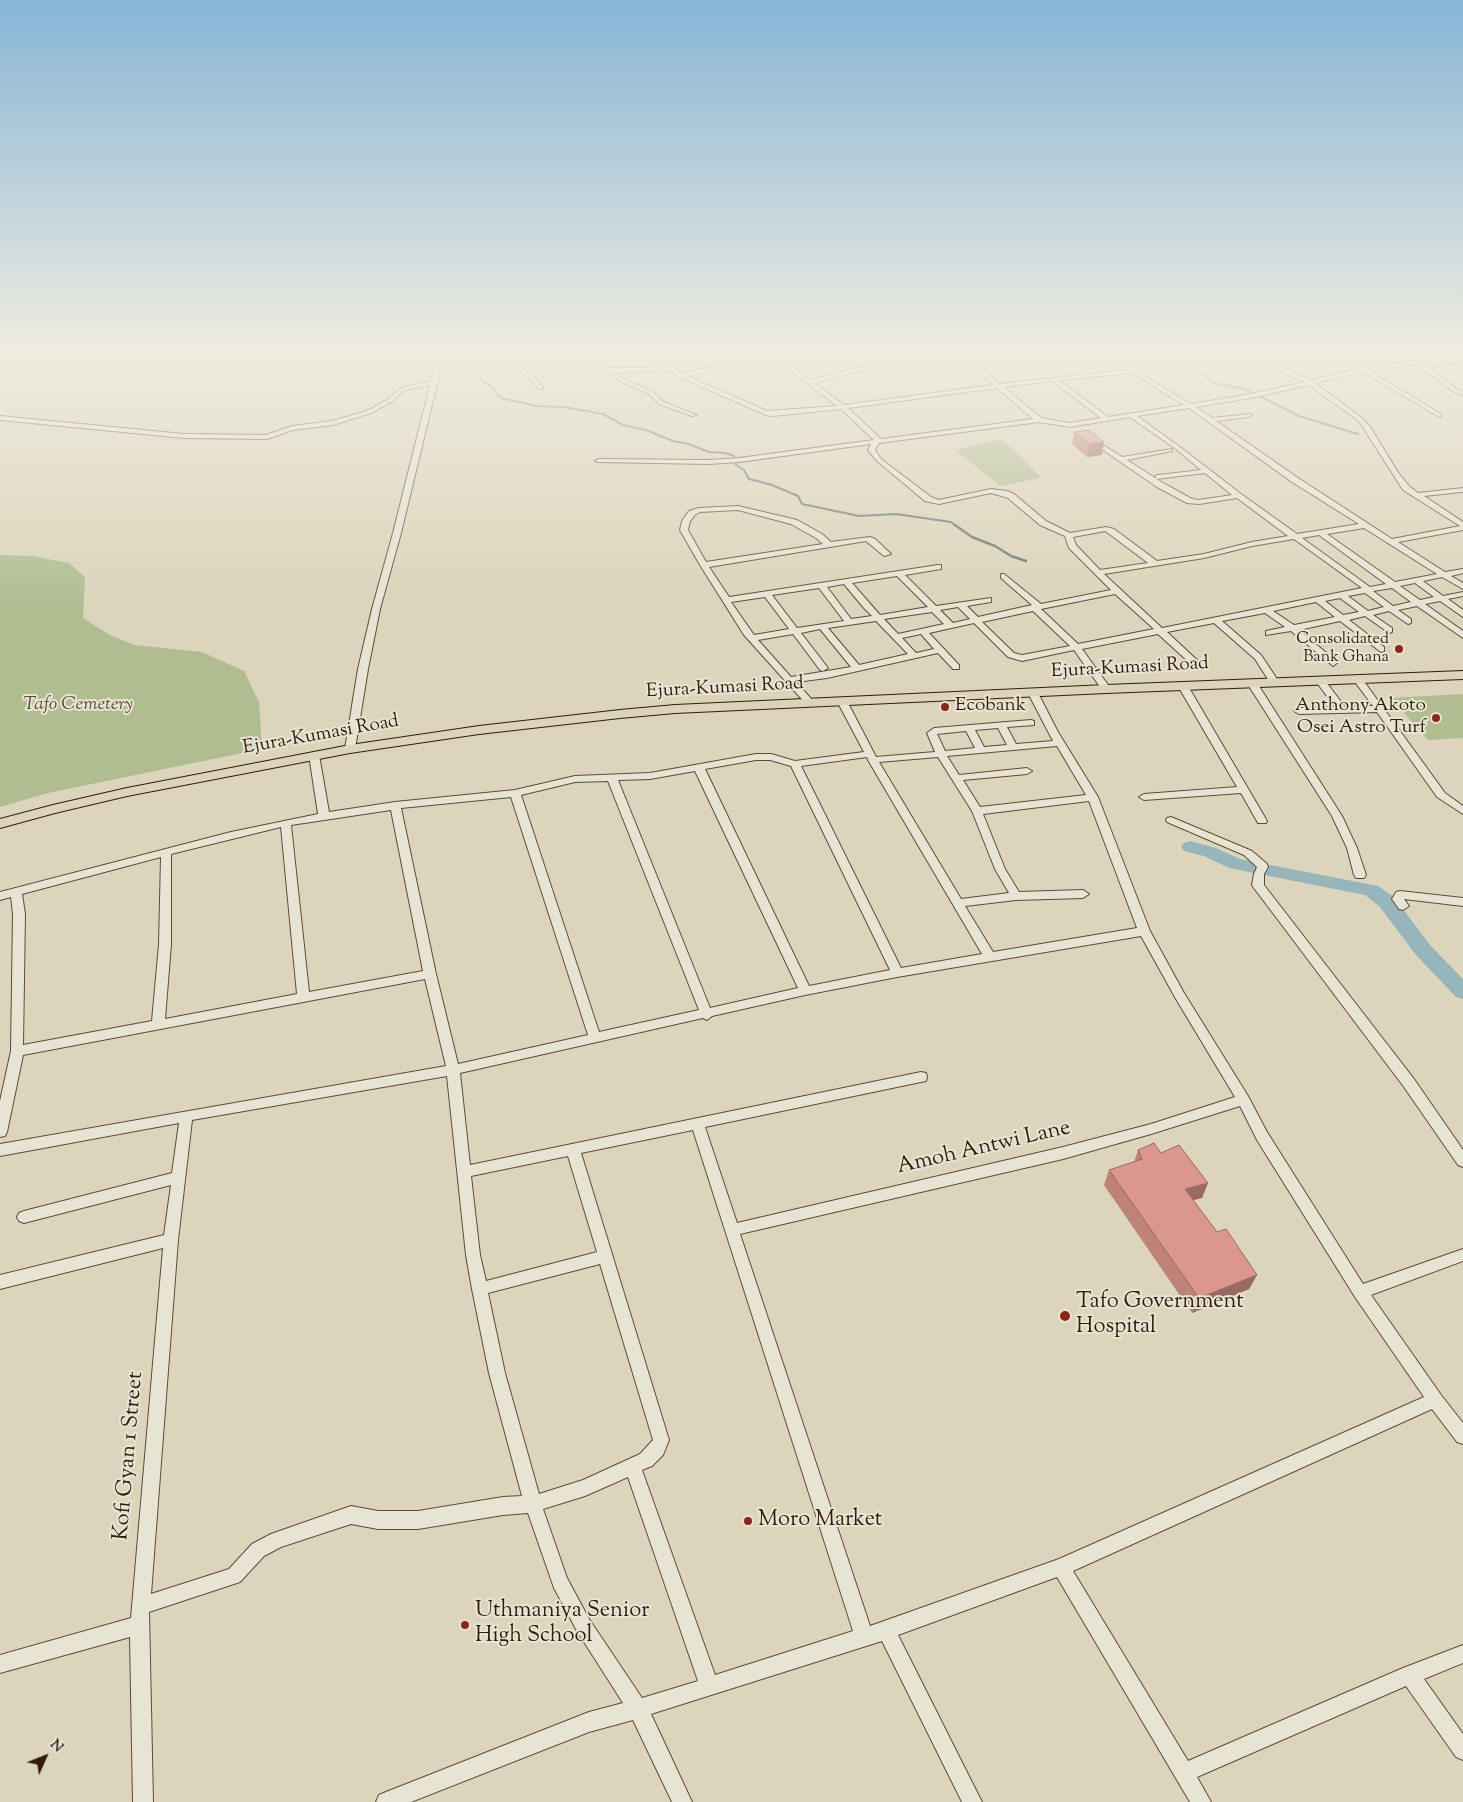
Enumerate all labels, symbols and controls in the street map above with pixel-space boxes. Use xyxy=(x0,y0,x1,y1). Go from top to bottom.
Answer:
place label: Consolidated Bank Ghana xyxy=(1296,630,1389,668)
marker: Consolidated Bank Ghana xyxy=(1393,643,1405,655)
street label: Ejura-Kumasi Road xyxy=(1051,653,1209,685)
street label: Ejura-Kumasi Road xyxy=(646,673,804,705)
park label: Tafo Cemetery xyxy=(23,695,133,717)
place label: Ecobank xyxy=(955,696,1026,718)
place label: Anthony Akoto Osei Astro Turf xyxy=(1295,696,1426,740)
marker: Ecobank xyxy=(939,701,951,713)
street label: Ejura-Kumasi Road xyxy=(241,711,401,761)
marker: Anthony Akoto Osei Astro Turf xyxy=(1430,712,1442,724)
street label: Amoh Antwi Lane xyxy=(895,1116,1073,1182)
place label: Tafo Government Hospital xyxy=(1076,1290,1244,1342)
marker: Tafo Government Hospital xyxy=(1058,1309,1072,1323)
street label: Kofi Gyan 1 Street xyxy=(109,1370,151,1542)
place label: Moro Market xyxy=(758,1508,882,1534)
marker: Moro Market xyxy=(742,1515,754,1527)
place label: Uthmaniya Senior High School xyxy=(475,1599,649,1650)
marker: Uthmaniya Senior High School xyxy=(459,1619,471,1631)
north arrow xyxy=(20,1732,70,1782)
text: N xyxy=(45,1736,67,1758)

